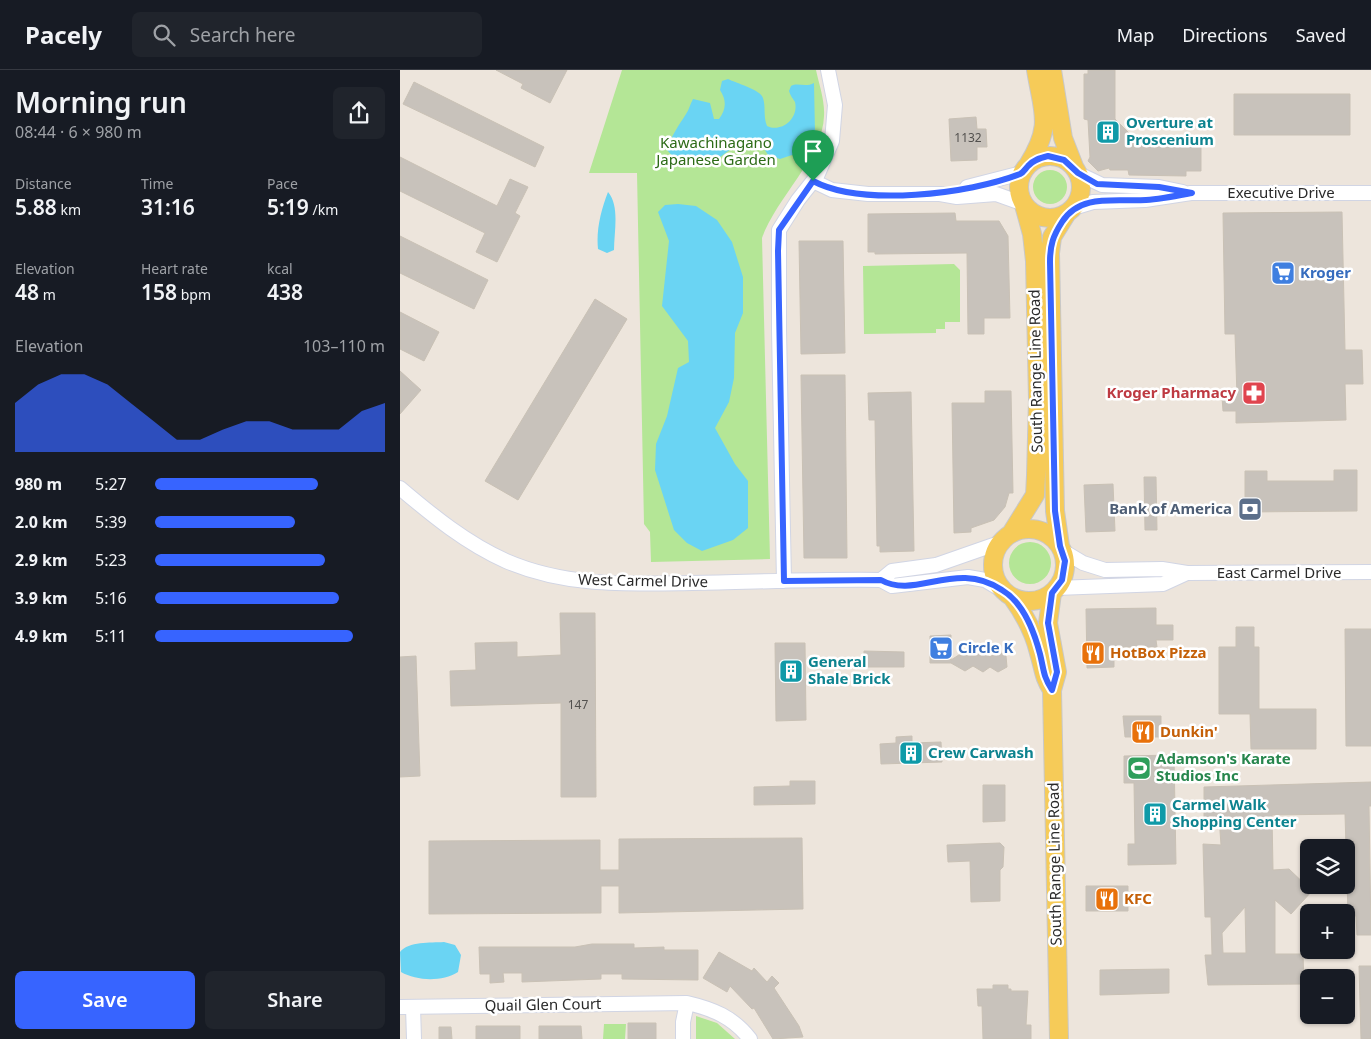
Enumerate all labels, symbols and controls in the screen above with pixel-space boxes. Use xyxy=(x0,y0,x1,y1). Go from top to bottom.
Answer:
search box xyxy=(132,12,482,57)
text: Pacely xyxy=(25,18,102,51)
icon: search xyxy=(150,21,178,49)
text: Search here xyxy=(190,22,296,48)
text: Map xyxy=(1117,23,1154,47)
text: Directions xyxy=(1182,23,1268,47)
text: Saved xyxy=(1296,23,1346,47)
text: Morning run xyxy=(15,83,187,121)
button: share xyxy=(333,87,385,139)
place label: Overture at Proscenium xyxy=(1126,112,1214,149)
building icon: Overture at Proscenium xyxy=(1095,119,1121,145)
text: 08:44 · 6 × 980 m xyxy=(15,121,142,143)
house number: 1132 xyxy=(954,129,982,146)
pin xyxy=(792,130,834,181)
park label: Kawachinagano Japanese Garden xyxy=(654,132,776,169)
icon: arrive xyxy=(799,137,827,165)
text: Distance xyxy=(15,174,72,193)
text: Time xyxy=(141,174,173,193)
text: Pace xyxy=(267,174,298,193)
street label: Executive Drive xyxy=(1227,182,1335,202)
text: 5.88 xyxy=(15,193,57,221)
text: 31:16 xyxy=(141,193,195,221)
text: 5:19 xyxy=(267,193,309,221)
text: km xyxy=(57,200,81,219)
text: /km xyxy=(309,200,338,219)
text: Elevation xyxy=(15,259,75,278)
text: Heart rate xyxy=(141,259,208,278)
text: kcal xyxy=(267,259,293,278)
supermarket icon: Kroger xyxy=(1270,260,1296,286)
place label: Kroger xyxy=(1300,262,1351,282)
text: 48 xyxy=(15,278,39,306)
text: 158 xyxy=(141,278,177,306)
text: 438 xyxy=(267,278,303,306)
text: m xyxy=(39,285,56,304)
text: bpm xyxy=(177,285,211,304)
street label: South Range Line Road xyxy=(1024,289,1046,453)
text: Elevation xyxy=(15,335,83,357)
text: 103–110 m xyxy=(303,335,385,357)
pharmacy icon: Kroger Pharmacy xyxy=(1241,380,1267,406)
place label: Kroger Pharmacy xyxy=(1107,382,1236,402)
text: 980 m xyxy=(15,473,62,495)
text: 5:27 xyxy=(95,473,127,495)
bank icon: Bank of America xyxy=(1237,496,1263,522)
place label: Bank of America xyxy=(1109,498,1232,518)
text: 2.0 km xyxy=(15,511,67,533)
text: 5:39 xyxy=(95,511,127,533)
text: 2.9 km xyxy=(15,549,67,571)
text: 5:23 xyxy=(95,549,127,571)
street label: East Carmel Drive xyxy=(1217,562,1341,582)
street label: West Carmel Drive xyxy=(578,569,708,591)
text: 3.9 km xyxy=(15,587,67,609)
text: 5:16 xyxy=(95,587,127,609)
text: 4.9 km xyxy=(15,625,67,647)
text: 5:11 xyxy=(95,625,127,647)
supermarket icon: Circle K xyxy=(928,635,954,661)
place label: Circle K xyxy=(958,637,1014,657)
restaurant icon: HotBox Pizza xyxy=(1080,640,1106,666)
place label: HotBox Pizza xyxy=(1110,642,1207,662)
place label: General Shale Brick xyxy=(808,651,891,688)
building icon: General Shale Brick xyxy=(778,658,804,684)
house number: 147 xyxy=(568,696,588,713)
restaurant icon: Dunkin' xyxy=(1130,719,1156,745)
place label: Dunkin' xyxy=(1160,721,1218,741)
building icon: Crew Carwash xyxy=(898,740,924,766)
place label: Crew Carwash xyxy=(928,742,1034,762)
place label: Adamson's Karate Studios Inc xyxy=(1156,748,1291,785)
sports icon: Adamson's Karate Studios Inc xyxy=(1126,755,1152,781)
street label: South Range Line Road xyxy=(1043,782,1065,946)
place label: Carmel Walk Shopping Center xyxy=(1172,794,1297,831)
building icon: Carmel Walk Shopping Center xyxy=(1142,801,1168,827)
map controls xyxy=(1300,839,1355,1024)
button: layers xyxy=(1300,839,1355,894)
restaurant icon: KFC xyxy=(1094,886,1120,912)
place label: KFC xyxy=(1124,888,1152,908)
button: + xyxy=(1300,904,1355,959)
button: − xyxy=(1300,969,1355,1024)
button: Save xyxy=(15,971,195,1029)
button: Share xyxy=(205,971,385,1029)
street label: Quail Glen Court xyxy=(484,993,602,1015)

